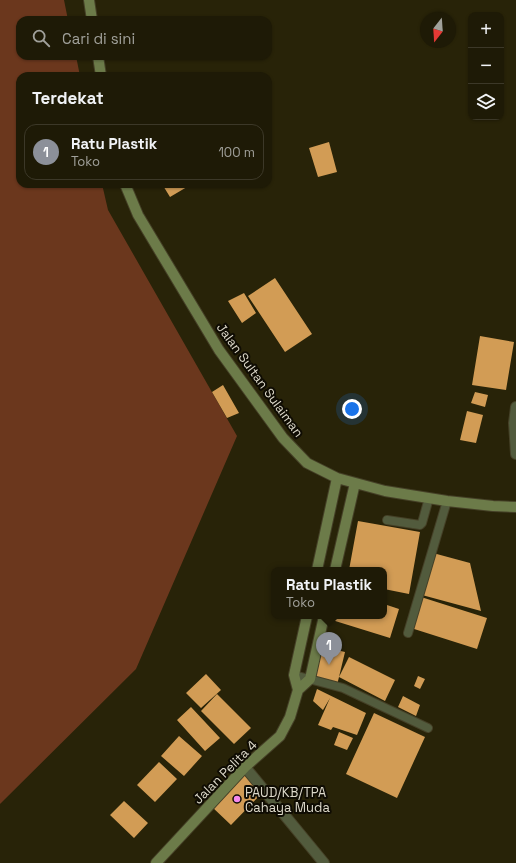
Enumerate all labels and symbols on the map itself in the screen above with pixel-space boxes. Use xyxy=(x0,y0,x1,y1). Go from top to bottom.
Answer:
north arrow xyxy=(420,12,456,48)
street label: Jalan Sultan Sulaiman xyxy=(213,320,307,440)
your location xyxy=(342,399,362,419)
pin: 1 xyxy=(316,632,342,665)
street label: Jalan Pelita 4 xyxy=(190,737,260,807)
place label: PAUD/KB/TPA Cahaya Muda xyxy=(245,784,330,816)
marker: PAUD/KB/TPA Cahaya Muda xyxy=(232,794,242,804)

